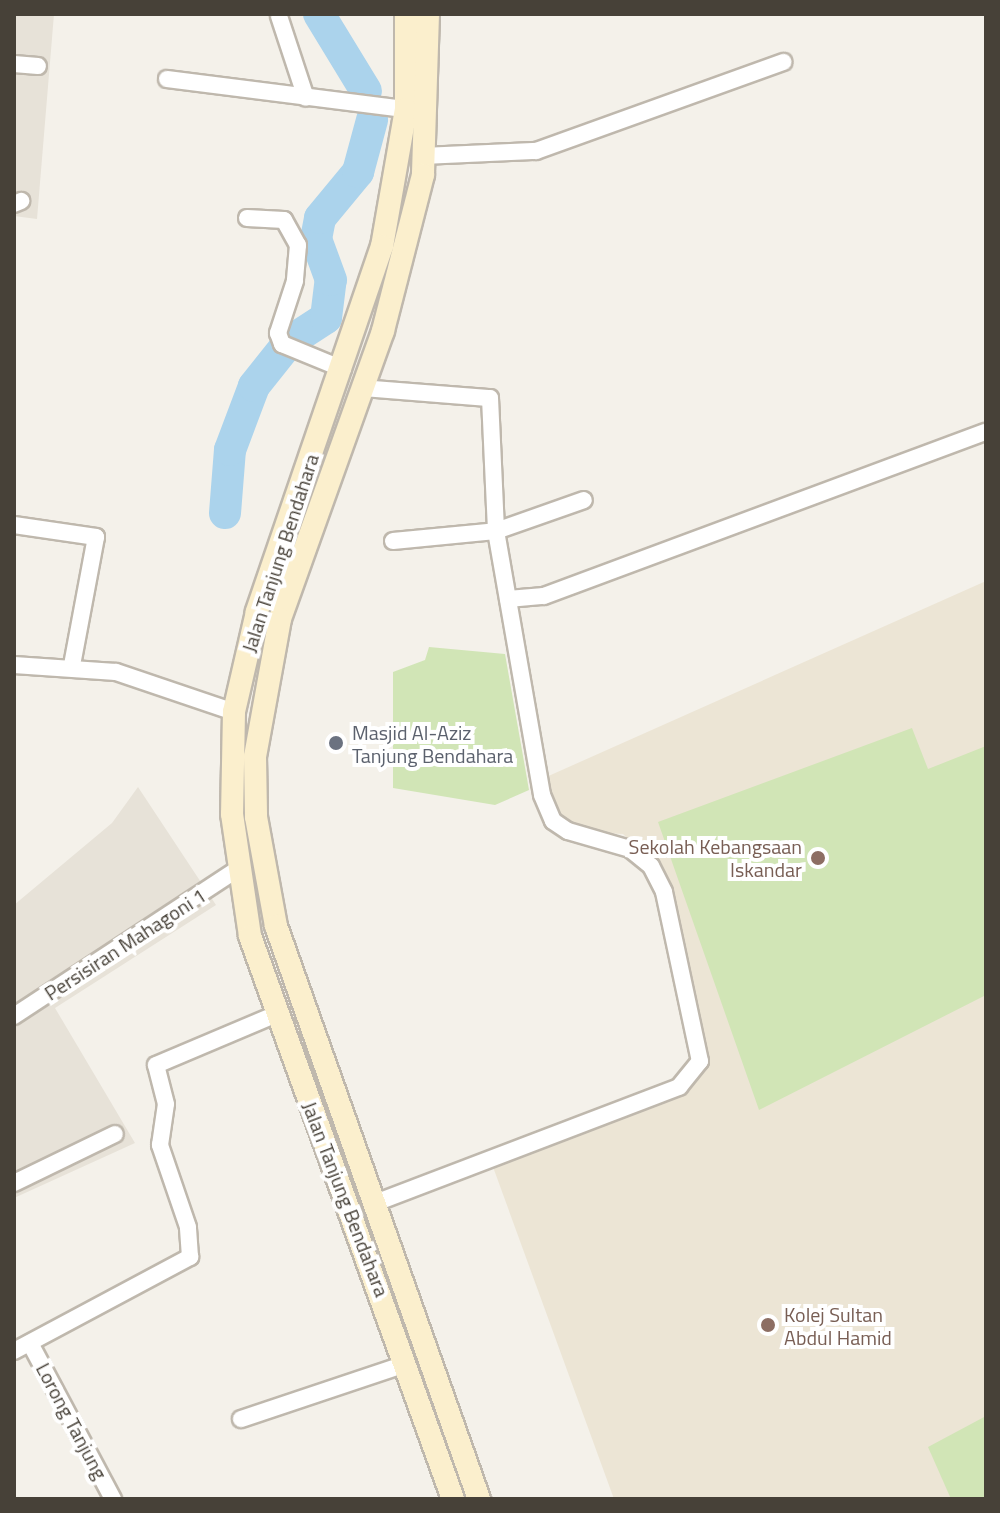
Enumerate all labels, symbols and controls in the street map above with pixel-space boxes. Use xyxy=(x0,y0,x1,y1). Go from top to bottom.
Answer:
street label: Jalan Tanjung Bendahara xyxy=(237,451,323,655)
place label: Masjid Al-Aziz Tanjung Bendahara xyxy=(352,720,513,767)
marker: Masjid Al-Aziz Tanjung Bendahara xyxy=(327,734,345,752)
place label: Sekolah Kebangsaan Iskandar xyxy=(629,834,802,881)
marker: Sekolah Kebangsaan Iskandar xyxy=(809,849,827,867)
street label: Persisiran Mahagoni 1 xyxy=(40,883,210,1005)
street label: Jalan Tanjung Bendahara xyxy=(298,1098,394,1300)
place label: Kolej Sultan Abdul Hamid xyxy=(784,1302,892,1349)
marker: Kolej Sultan Abdul Hamid xyxy=(759,1316,777,1334)
street label: Lorong Tanjung xyxy=(31,1359,113,1483)

